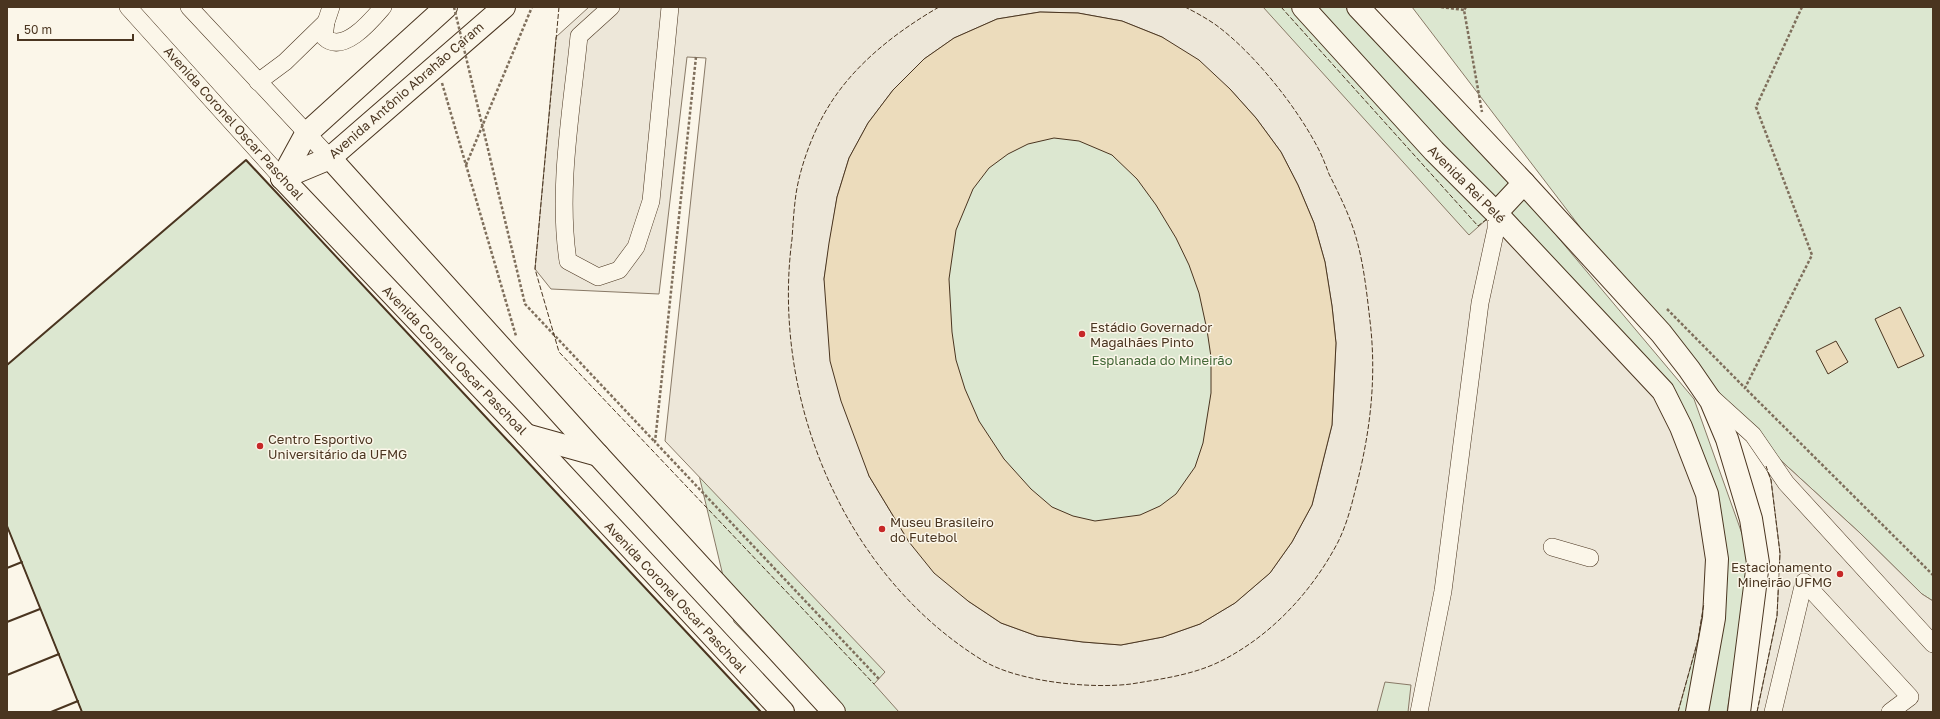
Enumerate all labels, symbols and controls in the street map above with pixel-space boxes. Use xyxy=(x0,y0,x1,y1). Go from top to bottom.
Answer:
scale bar xyxy=(18,16,133,42)
street label: Avenida Antônio Abrahão Caram xyxy=(325,18,487,162)
text: 50 m xyxy=(24,22,52,37)
street label: Avenida Coronel Oscar Paschoal xyxy=(161,43,307,203)
street label: Avenida Rei Pelé xyxy=(1425,142,1509,226)
street label: Avenida Coronel Oscar Paschoal xyxy=(379,282,531,438)
place label: Estádio Governador Magalhães Pinto xyxy=(1090,319,1212,350)
marker: Estádio Governador Magalhães Pinto xyxy=(1077,329,1087,339)
park label: Esplanada do Mineirão xyxy=(1091,352,1233,368)
place label: Centro Esportivo Universitário da UFMG xyxy=(268,431,407,462)
marker: Centro Esportivo Universitário da UFMG xyxy=(255,441,265,451)
place label: Museu Brasileiro do Futebol xyxy=(890,514,994,545)
street label: Avenida Coronel Oscar Paschoal xyxy=(602,518,750,676)
marker: Museu Brasileiro do Futebol xyxy=(877,524,887,534)
place label: Estacionamento Mineirão UFMG xyxy=(1731,559,1832,590)
marker: Estacionamento Mineirão UFMG xyxy=(1835,569,1845,579)

